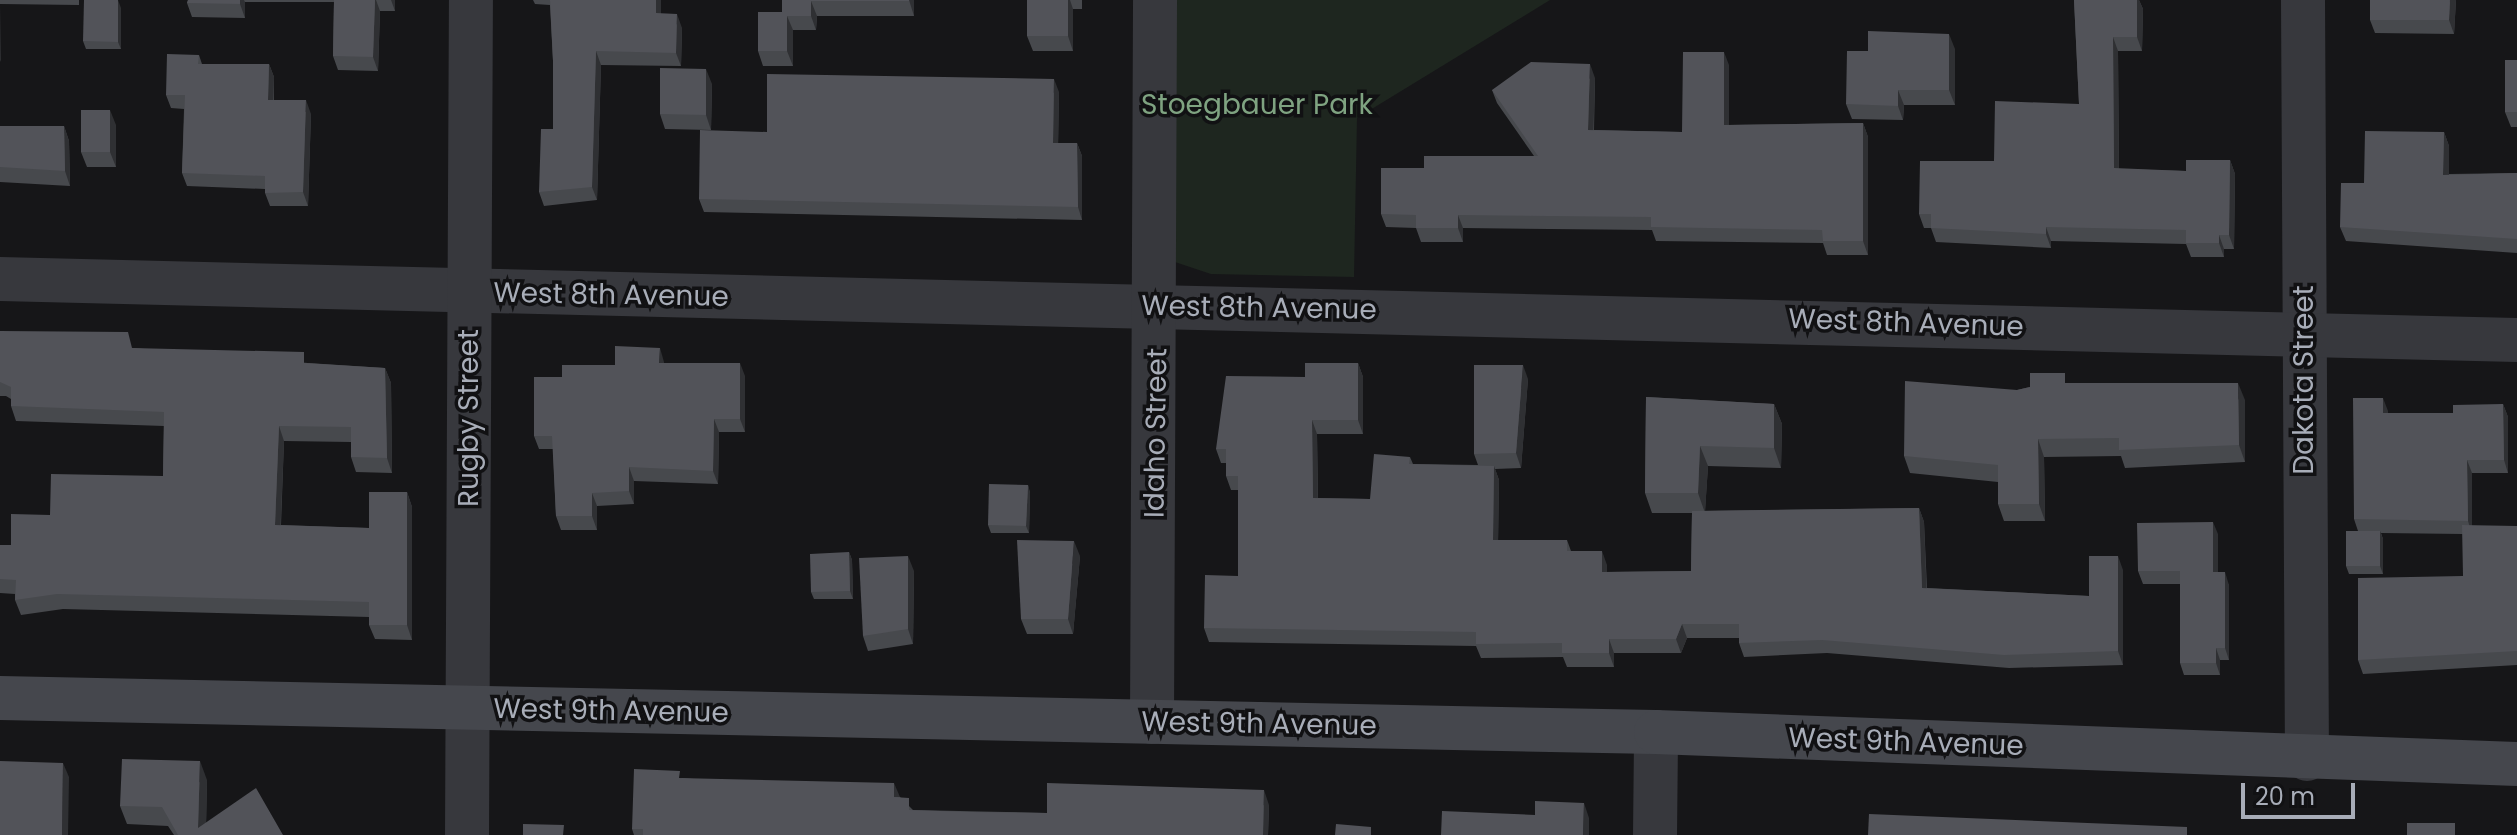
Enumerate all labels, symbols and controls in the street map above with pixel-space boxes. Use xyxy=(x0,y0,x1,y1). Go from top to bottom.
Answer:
park label: Stoegbauer Park xyxy=(1141,88,1373,122)
street label: West 8th Avenue xyxy=(493,276,729,314)
street label: Dakota Street xyxy=(2287,285,2321,475)
street label: West 8th Avenue xyxy=(1141,289,1377,327)
street label: West 8th Avenue xyxy=(1788,302,2024,344)
street label: Rugby Street xyxy=(452,329,486,507)
street label: Idaho Street xyxy=(1138,348,1174,518)
street label: West 9th Avenue xyxy=(493,692,729,730)
street label: West 9th Avenue xyxy=(1141,705,1377,743)
street label: West 9th Avenue xyxy=(1788,721,2024,763)
scale bar xyxy=(2245,767,2359,817)
text: 20 m xyxy=(2255,780,2315,813)

